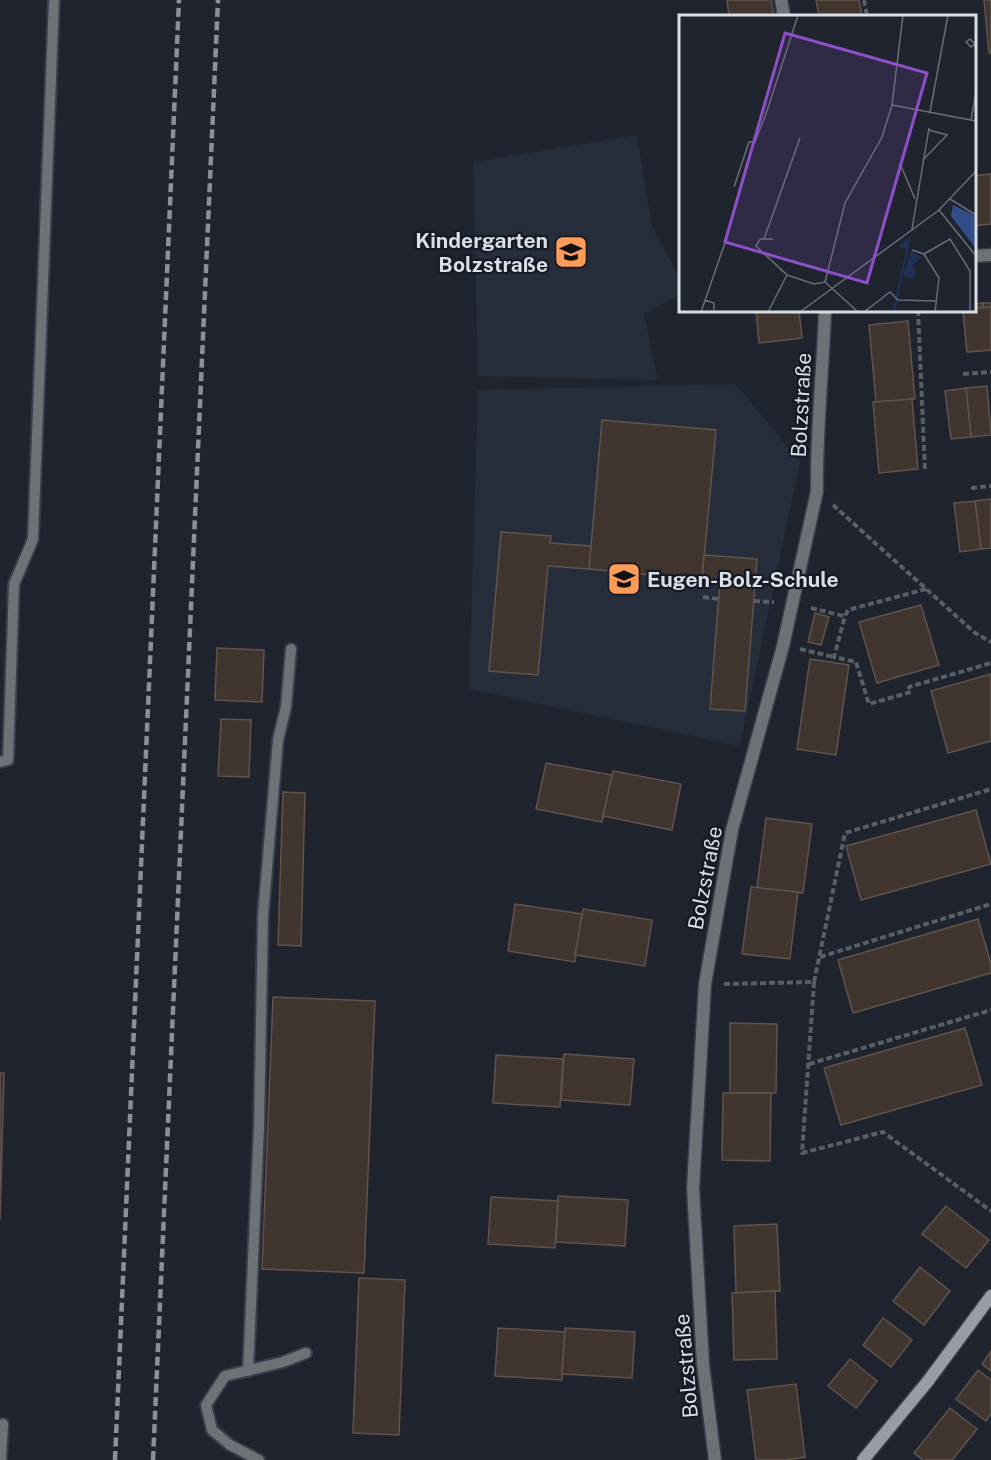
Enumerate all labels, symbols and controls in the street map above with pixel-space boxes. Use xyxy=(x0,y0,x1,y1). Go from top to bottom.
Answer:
inset map xyxy=(679,15,976,312)
place label: Kindergarten Bolzstraße xyxy=(415,228,548,277)
school or university icon: Kindergarten Bolzstraße xyxy=(553,234,589,270)
street label: Bolzstraße xyxy=(786,352,816,458)
school or university icon: Eugen-Bolz-Schule xyxy=(606,561,642,597)
place label: Eugen-Bolz-Schule xyxy=(647,567,839,592)
street label: Bolzstraße xyxy=(683,824,727,932)
street label: Bolzstraße xyxy=(669,1313,703,1419)

